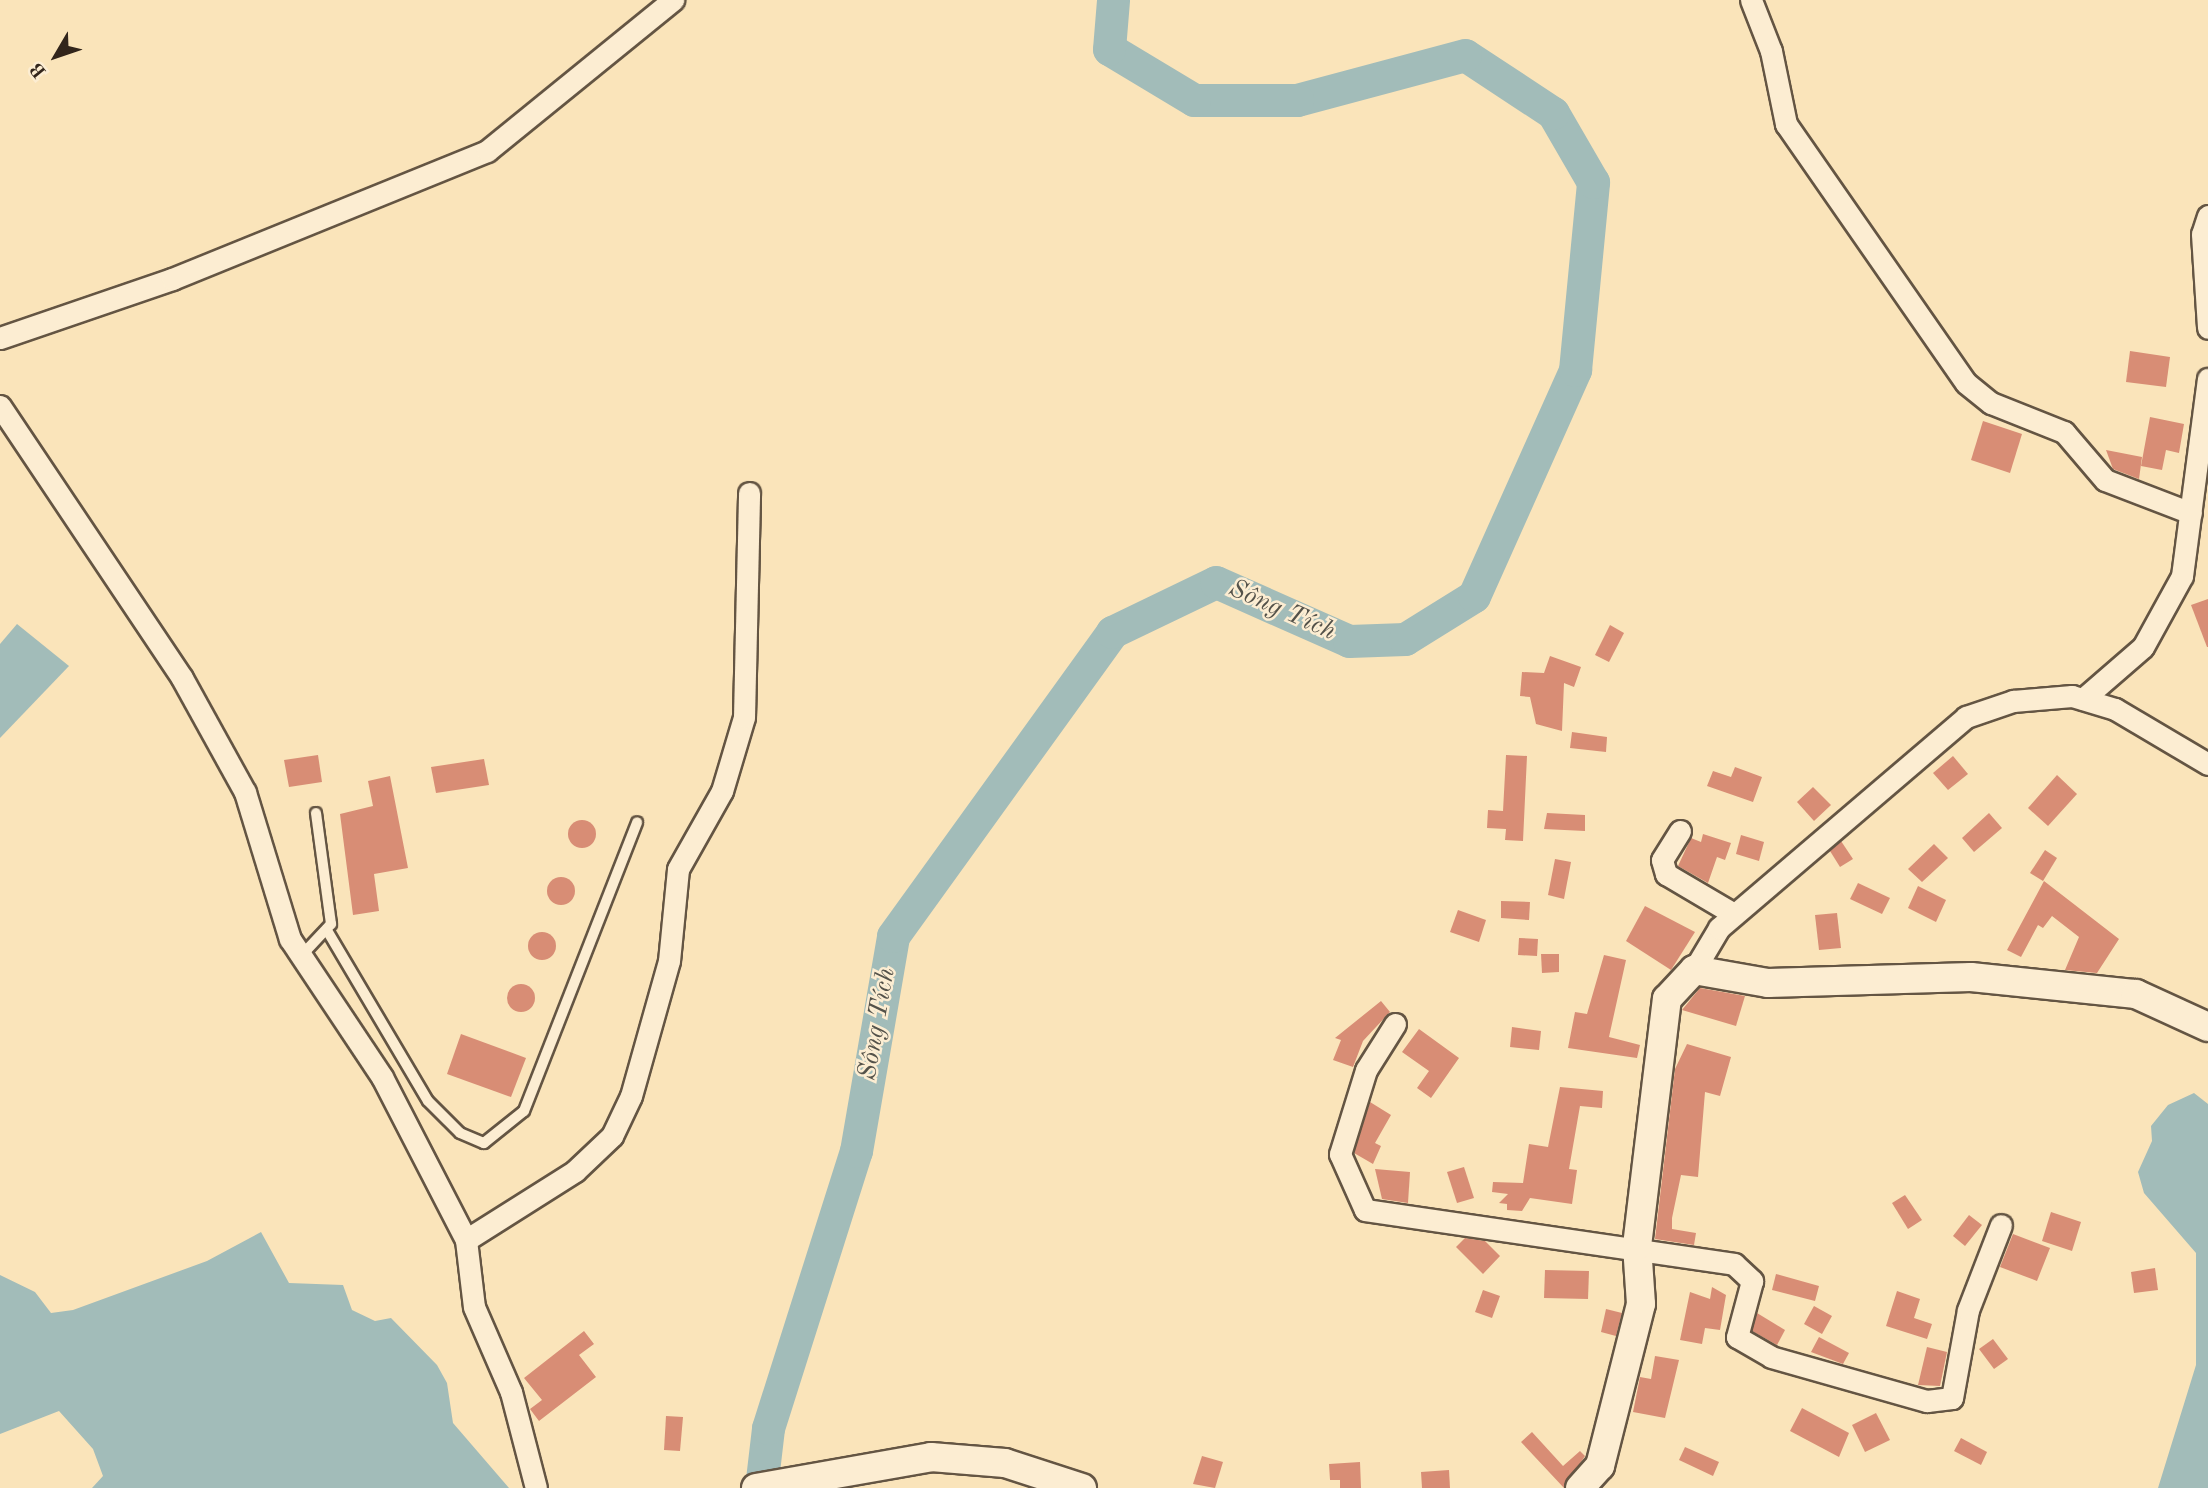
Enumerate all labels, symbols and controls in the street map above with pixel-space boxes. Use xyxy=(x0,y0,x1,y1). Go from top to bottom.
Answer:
north arrow xyxy=(21,21,91,91)
text: B xyxy=(28,58,51,81)
water label: Sông Tích xyxy=(1224,574,1340,648)
water label: Sông Tích xyxy=(853,965,903,1083)

